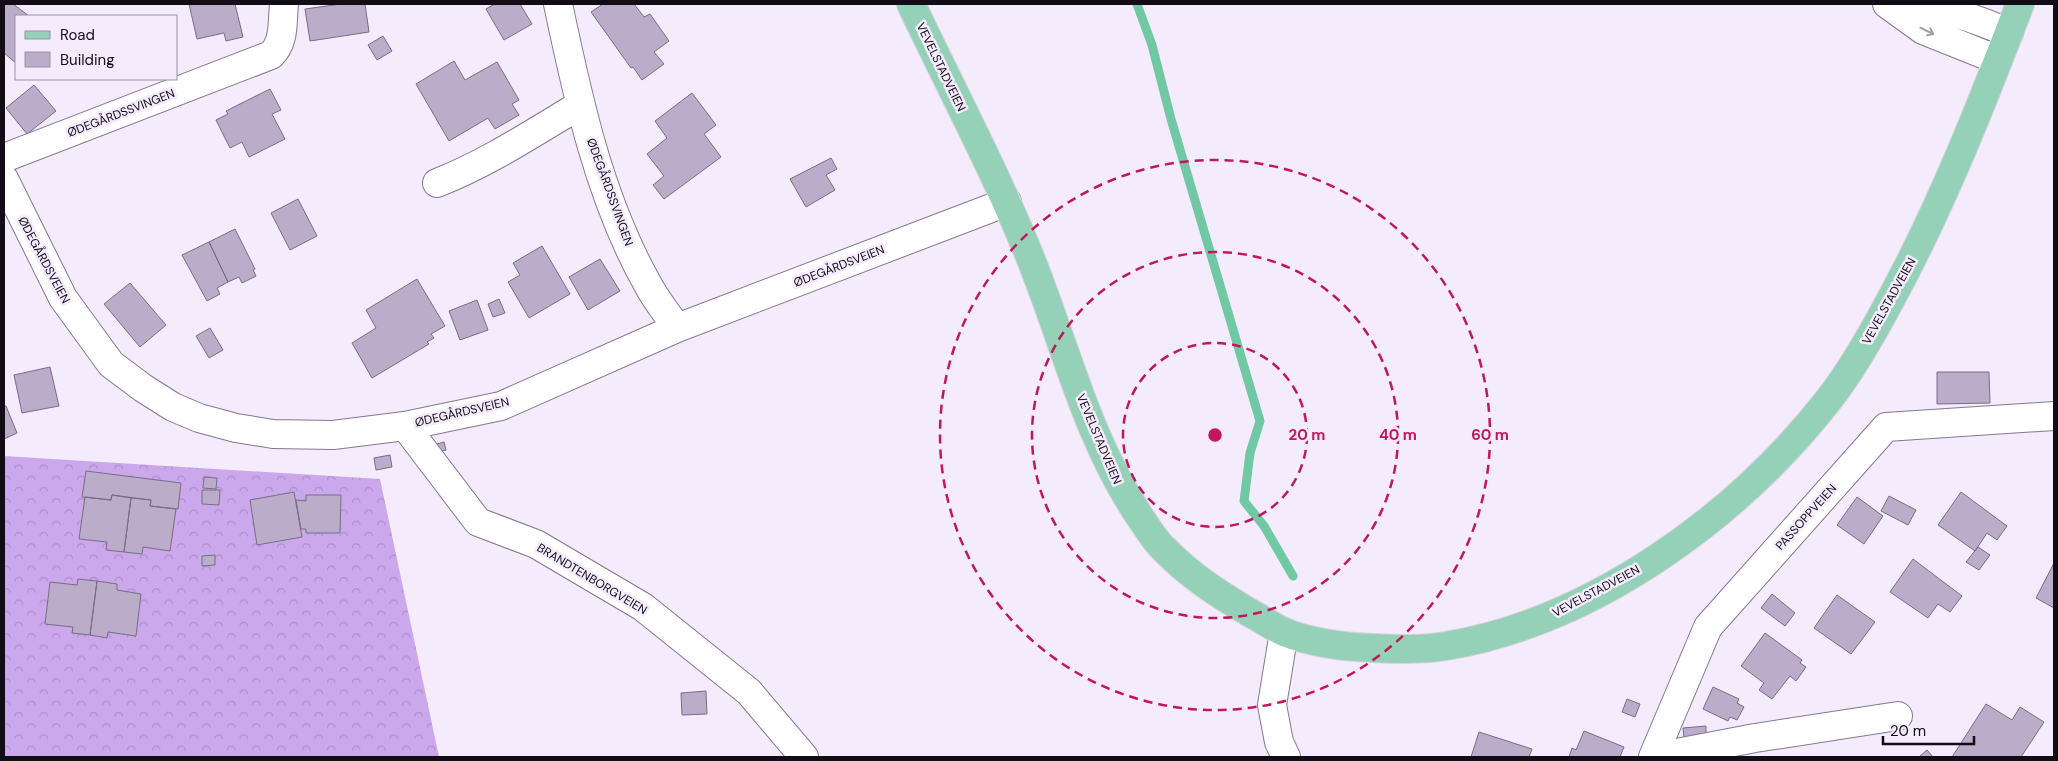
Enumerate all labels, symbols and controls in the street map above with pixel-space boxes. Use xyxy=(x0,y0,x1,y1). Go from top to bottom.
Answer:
legend xyxy=(15,15,178,80)
street label: VEVELSTADVEIEN xyxy=(913,20,969,114)
text: Road xyxy=(60,25,95,45)
one-way arrow xyxy=(1920,26,1935,36)
text: Building xyxy=(60,50,115,70)
street label: ØDEGÅRDSSVINGEN xyxy=(65,85,177,141)
street label: ØDEGÅRDSSVINGEN xyxy=(583,136,637,248)
street label: ØDEGÅRDSVEIEN xyxy=(14,214,74,306)
street label: ØDEGÅRDSVEIEN xyxy=(791,241,887,291)
street label: VEVELSTADVEIEN xyxy=(1859,255,1919,347)
street label: VEVELSTADVEIEN xyxy=(1073,391,1125,487)
street label: ØDEGÅRDSVEIEN xyxy=(413,393,511,431)
text: 20 m xyxy=(1289,425,1325,445)
text: 40 m xyxy=(1379,425,1417,445)
text: 60 m xyxy=(1471,425,1509,445)
centre of rings xyxy=(1206,426,1224,444)
street label: PASSOPPVEIEN xyxy=(1772,481,1840,553)
street label: BRANDTENBORGVEIEN xyxy=(534,540,650,618)
street label: VEVELSTADVEIEN xyxy=(1550,561,1642,621)
scale bar xyxy=(1883,714,1974,746)
text: 20 m xyxy=(1890,721,1926,741)

